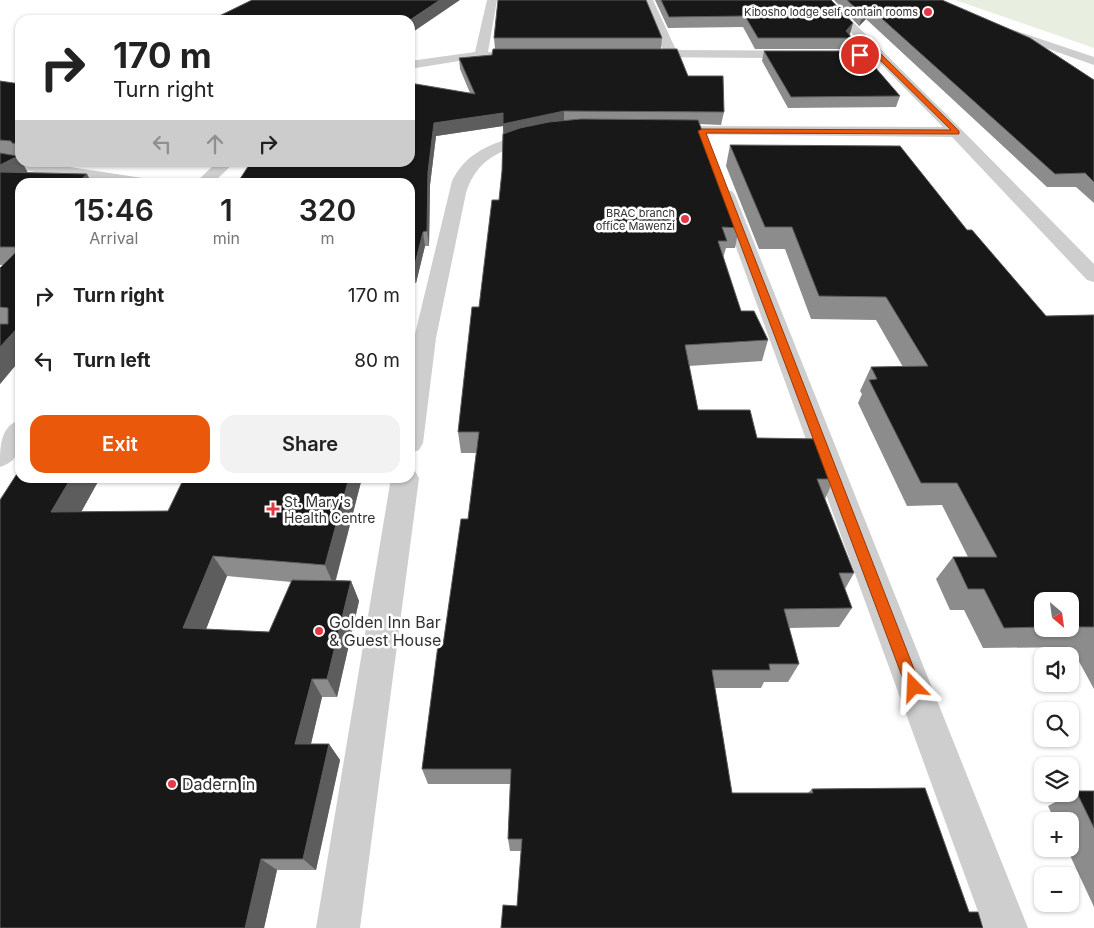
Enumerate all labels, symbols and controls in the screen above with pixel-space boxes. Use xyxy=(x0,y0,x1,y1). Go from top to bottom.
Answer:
place label: Kibosho lodge self contain rooms xyxy=(744,5,918,19)
marker: Kibosho lodge self contain rooms xyxy=(922,6,934,18)
text: 170 m xyxy=(113,34,212,76)
pin xyxy=(839,34,881,76)
icon: right xyxy=(30,35,95,100)
icon: arrive xyxy=(846,41,874,69)
text: Turn right xyxy=(113,76,214,102)
icon: left xyxy=(148,130,176,158)
icon: ahead xyxy=(201,130,229,158)
icon: right xyxy=(254,130,282,158)
text: 15:46 xyxy=(74,192,154,228)
text: 1 xyxy=(220,192,233,228)
text: 320 xyxy=(299,192,356,228)
place label: BRAC branch office Mawenzi xyxy=(596,206,675,233)
marker: BRAC branch office Mawenzi xyxy=(679,213,691,225)
text: Arrival xyxy=(89,228,138,248)
text: min xyxy=(213,228,240,248)
text: m xyxy=(320,228,335,248)
icon: right xyxy=(30,282,58,310)
text: Turn right xyxy=(73,284,164,307)
text: 170 m xyxy=(348,284,400,307)
icon: left xyxy=(30,347,58,375)
text: Turn left xyxy=(73,349,151,372)
text: 80 m xyxy=(354,349,400,372)
button: Exit xyxy=(30,415,210,473)
button: Share xyxy=(220,415,400,473)
place label: St. Mary's Health Centre xyxy=(284,493,375,526)
marker: St. Mary's Health Centre xyxy=(266,502,280,516)
north arrow xyxy=(1034,592,1079,638)
map controls xyxy=(1034,592,1079,912)
place label: Golden Inn Bar & Guest House xyxy=(329,612,441,650)
marker: Golden Inn Bar & Guest House xyxy=(313,625,325,637)
button: sound xyxy=(1034,647,1079,692)
position arrow xyxy=(887,660,939,712)
button: search xyxy=(1034,702,1079,747)
button: layers xyxy=(1034,757,1079,802)
place label: Dadern in xyxy=(182,774,255,794)
marker: Dadern in xyxy=(166,778,178,790)
button: + xyxy=(1034,812,1079,857)
button: − xyxy=(1034,867,1079,912)

